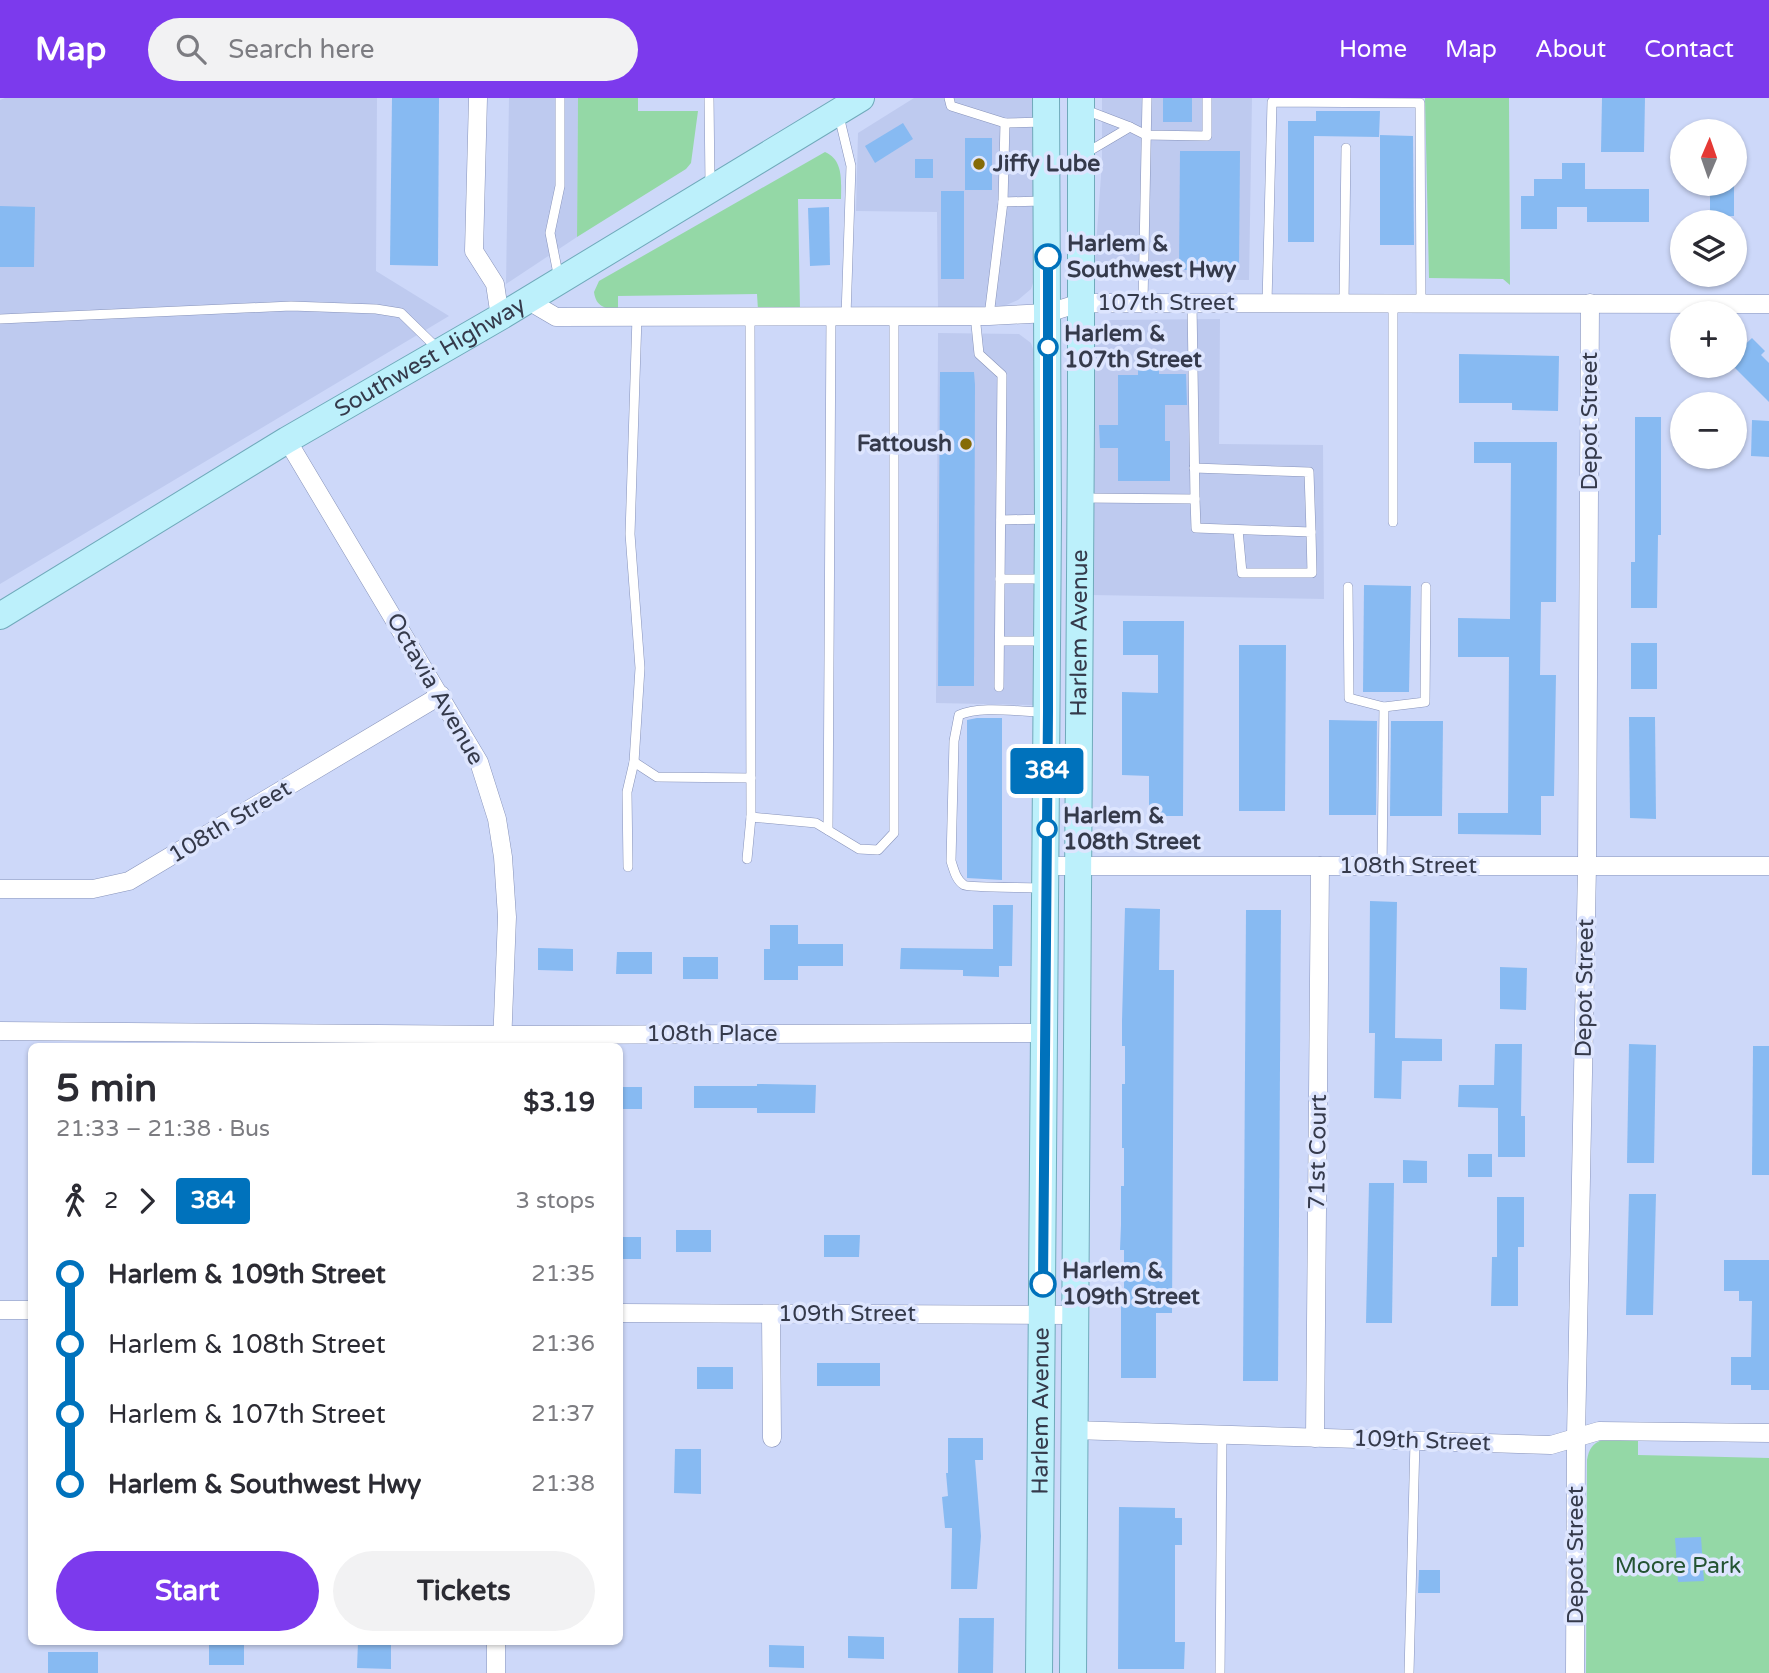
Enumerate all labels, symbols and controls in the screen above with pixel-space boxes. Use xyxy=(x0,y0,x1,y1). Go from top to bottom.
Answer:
search box xyxy=(148,18,638,81)
text: Map xyxy=(35,30,106,69)
icon: search xyxy=(172,30,210,68)
text: Search here xyxy=(228,34,374,65)
text: Home xyxy=(1339,35,1407,64)
text: Map xyxy=(1445,35,1497,64)
text: About xyxy=(1535,35,1606,64)
text: Contact xyxy=(1644,35,1734,64)
north arrow xyxy=(1670,119,1746,196)
map controls xyxy=(1670,119,1747,469)
place label: Jiffy Lube xyxy=(992,150,1100,178)
marker: Jiffy Lube xyxy=(971,156,987,172)
button: layers xyxy=(1670,210,1747,287)
place label: Harlem & Southwest Hwy xyxy=(1067,230,1237,284)
marker: Harlem & Southwest Hwy xyxy=(1035,244,1061,270)
street label: 107th Street xyxy=(1097,289,1235,317)
street label: Southwest Highway xyxy=(330,291,531,423)
button: + xyxy=(1670,301,1747,378)
place label: Harlem & 107th Street xyxy=(1064,320,1202,374)
marker: Harlem & 107th Street xyxy=(1038,337,1058,357)
street label: Depot Street xyxy=(1576,351,1604,490)
button: − xyxy=(1670,392,1747,469)
place label: Fattoush xyxy=(857,430,952,458)
marker: Fattoush xyxy=(958,436,974,452)
street label: Harlem Avenue xyxy=(1065,549,1094,717)
street label: Octavia Avenue xyxy=(380,608,490,770)
line badge: 384 xyxy=(1007,748,1087,794)
text: 384 xyxy=(1024,756,1070,785)
street label: 108th Street xyxy=(164,774,296,869)
place label: Harlem & 108th Street xyxy=(1063,802,1201,856)
marker: Harlem & 108th Street xyxy=(1037,819,1057,839)
street label: 108th Street xyxy=(1339,852,1477,880)
street label: Depot Street xyxy=(1570,918,1600,1058)
street label: 108th Place xyxy=(646,1020,778,1048)
text: 5 min xyxy=(56,1066,157,1112)
text: $3.19 xyxy=(523,1087,595,1118)
street label: 71st Court xyxy=(1303,1094,1333,1210)
text: 21:33 – 21:38 · Bus xyxy=(56,1115,270,1143)
icon: walk xyxy=(56,1182,94,1220)
icon: forward xyxy=(128,1182,166,1220)
text: 384 xyxy=(190,1186,236,1215)
text: 2 xyxy=(104,1187,118,1215)
text: 3 stops xyxy=(515,1187,595,1215)
place label: Harlem & 109th Street xyxy=(1062,1257,1200,1311)
text: Harlem & 109th Street xyxy=(108,1259,386,1290)
text: 21:35 xyxy=(531,1260,595,1288)
marker: Harlem & 109th Street xyxy=(1030,1271,1056,1297)
street label: 109th Street xyxy=(778,1300,916,1328)
street label: Harlem Avenue xyxy=(1026,1327,1056,1495)
text: Harlem & 108th Street xyxy=(108,1329,386,1360)
text: 21:36 xyxy=(531,1330,595,1358)
text: Harlem & 107th Street xyxy=(108,1399,386,1430)
text: 21:37 xyxy=(531,1400,595,1428)
street label: 109th Street xyxy=(1353,1425,1492,1457)
text: Harlem & Southwest Hwy xyxy=(108,1469,421,1500)
text: 21:38 xyxy=(531,1470,595,1498)
street label: Depot Street xyxy=(1562,1485,1590,1624)
button: Start xyxy=(56,1551,319,1631)
button: Tickets xyxy=(333,1551,595,1631)
park label: Moore Park xyxy=(1615,1552,1741,1580)

